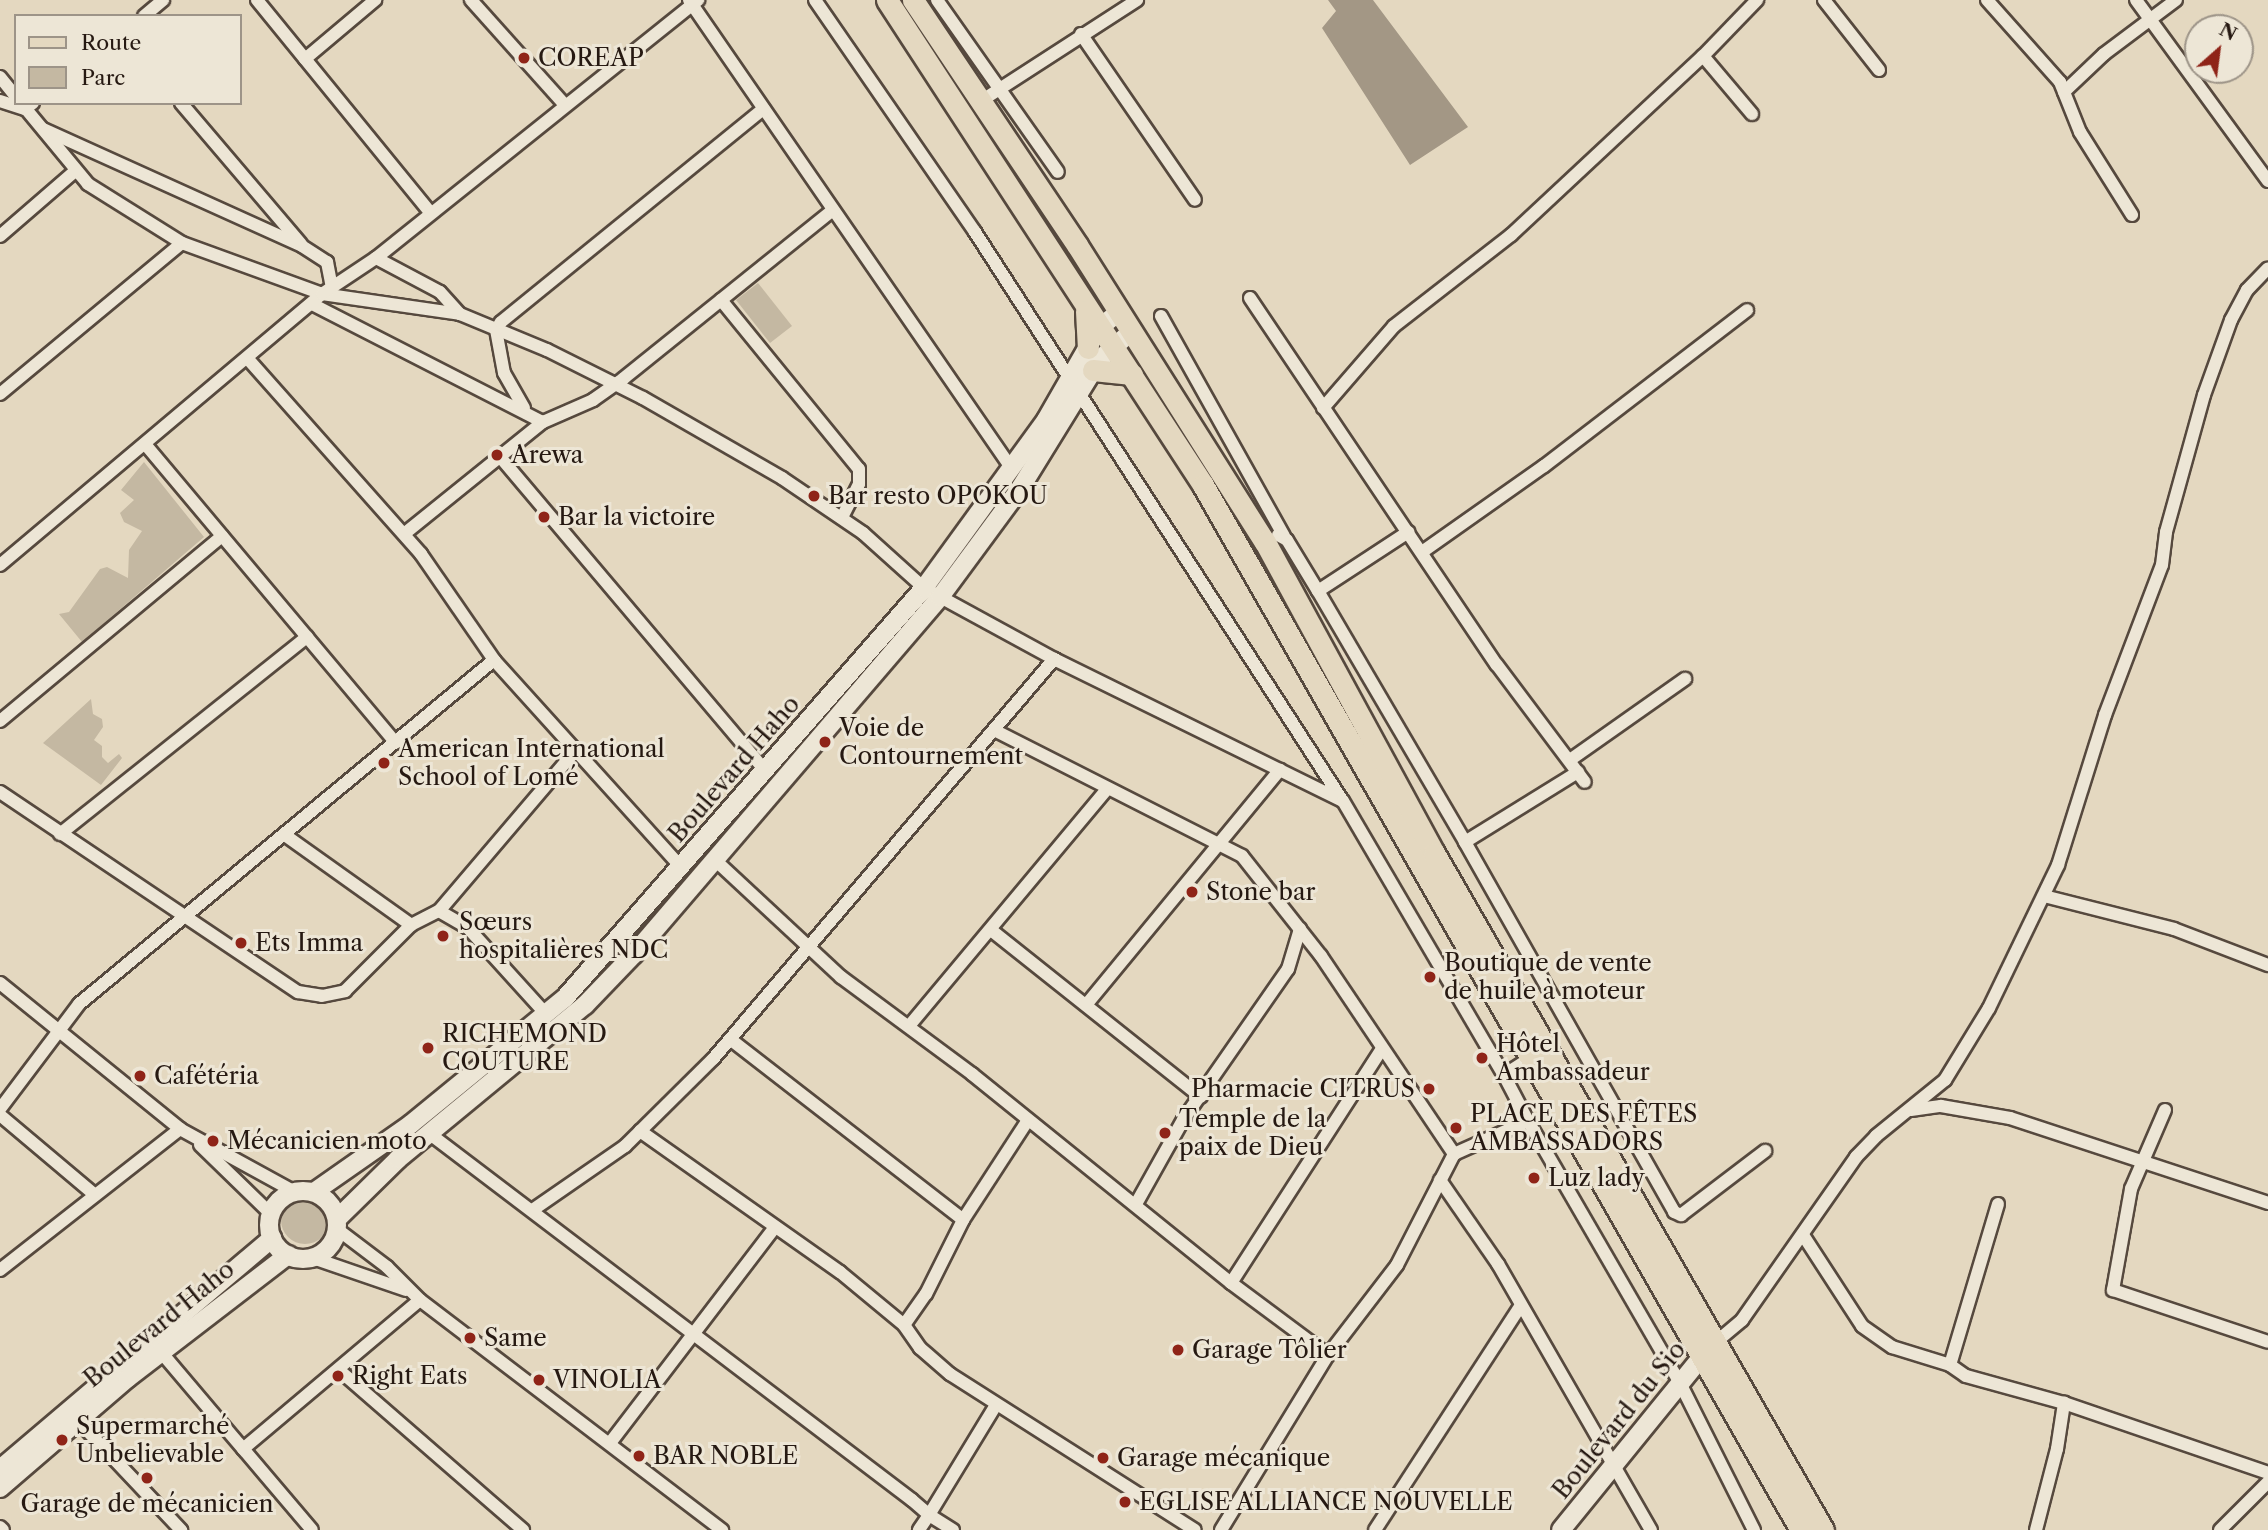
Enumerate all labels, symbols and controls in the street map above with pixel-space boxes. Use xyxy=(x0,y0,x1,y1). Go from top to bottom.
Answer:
legend xyxy=(14,14,242,105)
north arrow xyxy=(2184,14,2254,84)
text: N xyxy=(2215,18,2241,46)
text: Route xyxy=(81,30,141,55)
place label: COREAP xyxy=(538,44,644,72)
marker: COREAP xyxy=(516,50,532,66)
text: Parc xyxy=(81,65,125,90)
place label: Arewa xyxy=(511,441,583,469)
marker: Arewa xyxy=(489,447,505,463)
place label: Bar resto OPOKOU xyxy=(828,482,1048,510)
marker: Bar resto OPOKOU xyxy=(806,488,822,504)
place label: Bar la victoire xyxy=(558,503,717,531)
marker: Bar la victoire xyxy=(536,509,552,525)
street label: Boulevard Haho xyxy=(662,690,806,848)
place label: Voie de Contournement xyxy=(839,714,1023,770)
marker: Voie de Contournement xyxy=(817,734,833,750)
place label: American International School of Lomé xyxy=(398,735,665,791)
marker: American International School of Lomé xyxy=(376,755,392,771)
place label: Stone bar xyxy=(1206,878,1316,906)
marker: Stone bar xyxy=(1184,884,1200,900)
place label: Sœurs hospitalières NDC xyxy=(459,908,668,964)
marker: Sœurs hospitalières NDC xyxy=(433,926,453,946)
place label: Ets Imma xyxy=(255,929,363,957)
marker: Ets Imma xyxy=(233,935,249,951)
place label: Boutique de vente de huile à moteur xyxy=(1444,949,1652,1005)
marker: Boutique de vente de huile à moteur xyxy=(1422,969,1438,985)
place label: RICHEMOND COUTURE xyxy=(442,1020,607,1076)
place label: Hôtel Ambassadeur xyxy=(1496,1030,1650,1086)
marker: RICHEMOND COUTURE xyxy=(420,1040,436,1056)
marker: Hôtel Ambassadeur xyxy=(1474,1050,1490,1066)
place label: Cafétéria xyxy=(154,1062,259,1090)
marker: Cafétéria xyxy=(132,1068,148,1084)
place label: Pharmacie CITRUS xyxy=(1191,1075,1415,1103)
marker: Pharmacie CITRUS xyxy=(1421,1081,1437,1097)
place label: PLACE DES FÊTES AMBASSADORS xyxy=(1470,1100,1697,1156)
place label: Temple de la paix de Dieu xyxy=(1179,1105,1326,1161)
marker: PLACE DES FÊTES AMBASSADORS xyxy=(1448,1120,1464,1136)
marker: Temple de la paix de Dieu xyxy=(1157,1125,1173,1141)
place label: Mécanicien moto xyxy=(227,1127,427,1155)
marker: Mécanicien moto xyxy=(205,1133,221,1149)
place label: Luz lady xyxy=(1548,1164,1645,1192)
marker: Luz lady xyxy=(1526,1170,1542,1186)
street label: Boulevard Haho xyxy=(78,1255,240,1393)
place label: Same xyxy=(484,1324,547,1352)
marker: Same xyxy=(462,1330,478,1346)
street label: Boulevard du Sio xyxy=(1547,1335,1691,1505)
place label: Garage Tôlier xyxy=(1192,1336,1347,1364)
marker: Garage Tôlier xyxy=(1170,1342,1186,1358)
place label: Right Eats xyxy=(352,1362,468,1390)
place label: VINOLIA xyxy=(553,1366,661,1394)
marker: Right Eats xyxy=(330,1368,346,1384)
marker: VINOLIA xyxy=(531,1372,547,1388)
place label: Supermarché Unbelievable xyxy=(76,1412,229,1468)
marker: Supermarché Unbelievable xyxy=(54,1432,70,1448)
place label: BAR NOBLE xyxy=(653,1442,799,1470)
place label: Garage mécanique xyxy=(1117,1444,1330,1472)
marker: BAR NOBLE xyxy=(631,1448,647,1464)
marker: Garage mécanique xyxy=(1095,1450,1111,1466)
marker: Garage de mécanicien xyxy=(139,1470,155,1486)
place label: EGLISE ALLIANCE NOUVELLE xyxy=(1139,1488,1514,1516)
place label: Garage de mécanicien xyxy=(20,1490,274,1518)
marker: EGLISE ALLIANCE NOUVELLE xyxy=(1117,1494,1133,1510)

